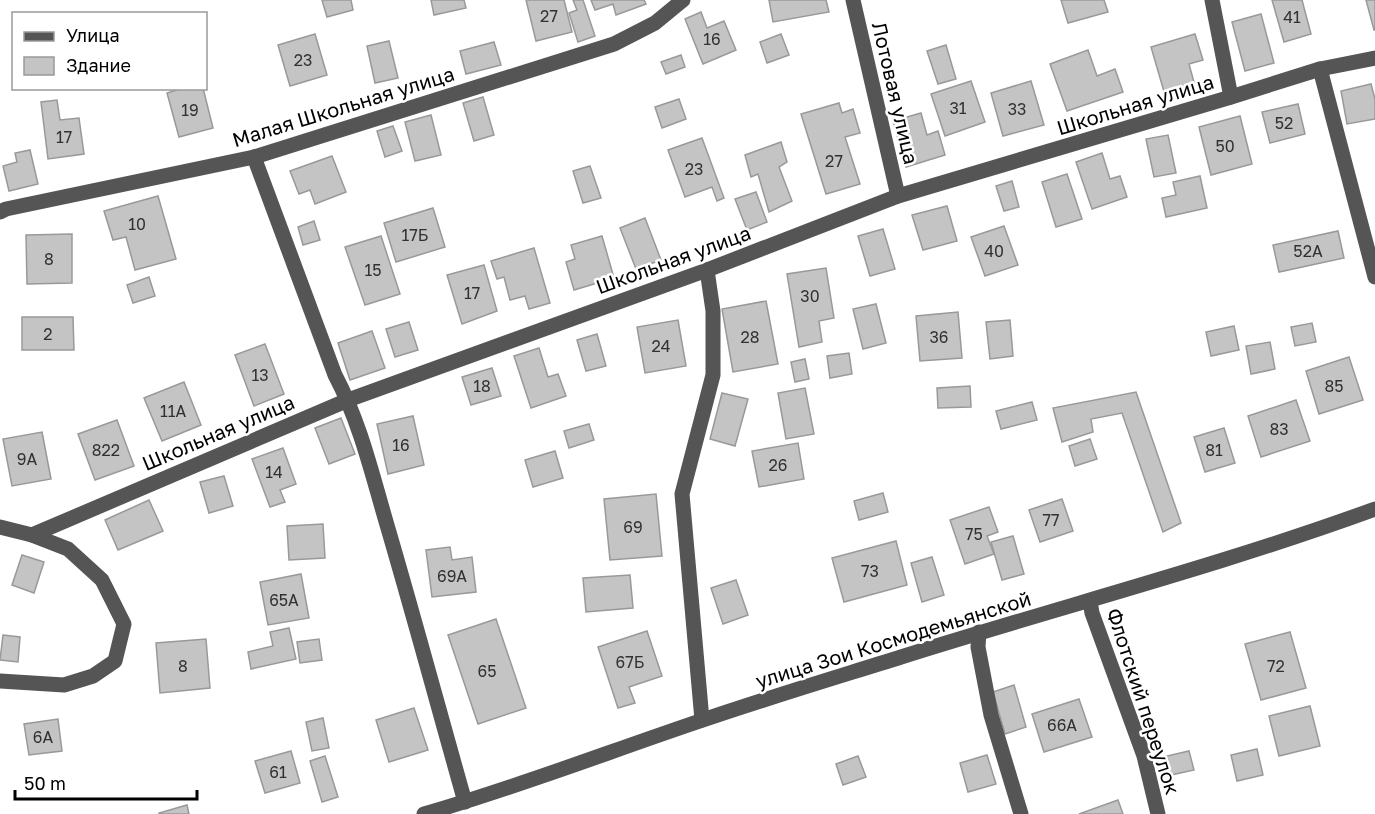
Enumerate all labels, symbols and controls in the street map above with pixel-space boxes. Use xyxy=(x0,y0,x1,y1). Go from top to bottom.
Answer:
house number: 27 xyxy=(540,6,558,26)
house number: 41 xyxy=(1283,7,1301,27)
legend xyxy=(12,12,207,90)
street label: Лотовая улица xyxy=(868,20,924,166)
text: Улица xyxy=(66,24,120,46)
house number: 16 xyxy=(703,29,721,49)
house number: 23 xyxy=(294,50,312,70)
text: Здание xyxy=(66,54,131,76)
street label: Малая Школьная улица xyxy=(229,61,457,151)
street label: Школьная улица xyxy=(1054,69,1216,139)
house number: 31 xyxy=(949,98,967,118)
house number: 33 xyxy=(1008,99,1026,119)
house number: 19 xyxy=(181,100,199,120)
house number: 52 xyxy=(1275,113,1293,133)
house number: 17 xyxy=(56,127,72,147)
house number: 50 xyxy=(1215,136,1235,156)
house number: 27 xyxy=(825,151,843,171)
house number: 23 xyxy=(685,159,703,179)
house number: 10 xyxy=(128,214,146,234)
street label: Школьная улица xyxy=(592,220,754,298)
house number: 17Б xyxy=(402,225,428,245)
house number: 40 xyxy=(984,241,1004,261)
house number: 52А xyxy=(1293,241,1323,261)
house number: 8 xyxy=(44,249,54,269)
house number: 15 xyxy=(364,260,382,280)
house number: 17 xyxy=(464,283,480,303)
house number: 30 xyxy=(800,286,820,306)
house number: 2 xyxy=(43,324,53,344)
house number: 28 xyxy=(740,327,760,347)
house number: 36 xyxy=(929,327,949,347)
house number: 24 xyxy=(651,336,671,356)
house number: 13 xyxy=(251,365,269,385)
house number: 18 xyxy=(473,376,491,396)
house number: 85 xyxy=(1324,376,1344,396)
street label: Школьная улица xyxy=(138,389,298,475)
house number: 11А xyxy=(160,401,186,421)
house number: 83 xyxy=(1269,419,1289,439)
house number: 16 xyxy=(392,435,410,455)
house number: 822 xyxy=(92,440,120,460)
house number: 81 xyxy=(1205,440,1223,460)
house number: 9А xyxy=(17,449,37,469)
house number: 26 xyxy=(769,455,787,475)
house number: 14 xyxy=(265,462,283,482)
house number: 77 xyxy=(1043,510,1059,530)
house number: 69 xyxy=(623,517,643,537)
house number: 75 xyxy=(965,524,983,544)
house number: 73 xyxy=(861,561,879,581)
house number: 69А xyxy=(437,566,467,586)
street label: улица Зои Космодемьянской xyxy=(752,586,1034,692)
house number: 65А xyxy=(269,590,299,610)
street label: Флотский переулок xyxy=(1103,605,1185,797)
house number: 67Б xyxy=(616,652,644,672)
house number: 8 xyxy=(178,656,188,676)
house number: 72 xyxy=(1267,656,1285,676)
house number: 65 xyxy=(478,661,496,681)
house number: 66А xyxy=(1047,715,1077,735)
house number: 6А xyxy=(33,727,53,747)
house number: 61 xyxy=(269,762,287,782)
scale bar xyxy=(15,763,196,801)
text: 50 m xyxy=(24,772,66,794)

